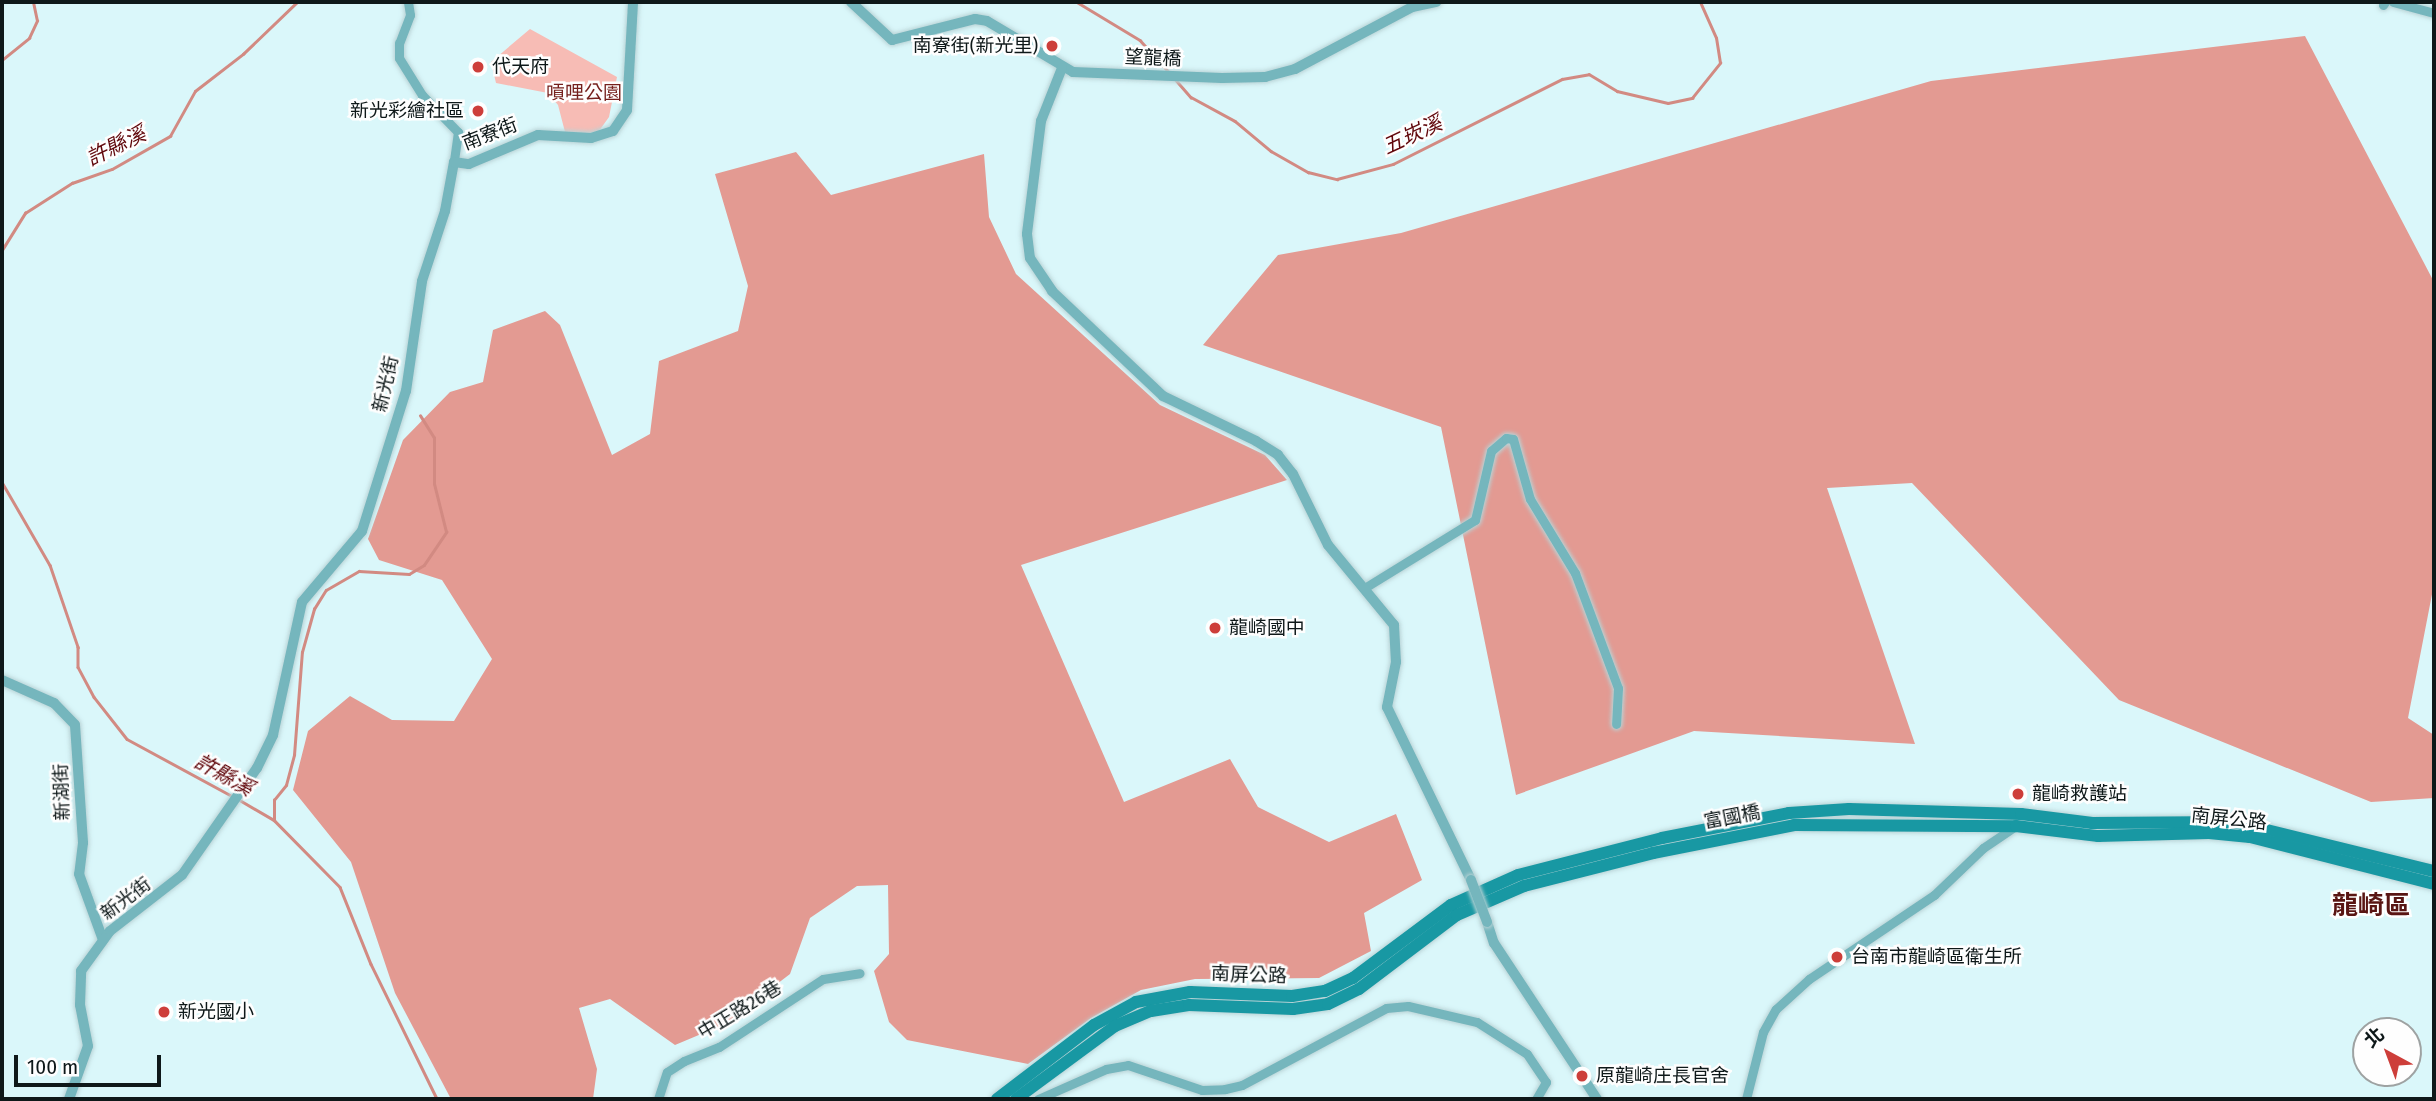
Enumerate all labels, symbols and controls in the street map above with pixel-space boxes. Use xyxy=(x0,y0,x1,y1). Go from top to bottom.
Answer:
place label: 南寮街(新光里) xyxy=(913,35,1038,57)
marker: 南寮街(新光里) xyxy=(1044,38,1060,54)
street label: 望龍橋 xyxy=(1124,46,1182,70)
place label: 代天府 xyxy=(492,56,549,78)
marker: 代天府 xyxy=(470,59,486,75)
park label: 嗊哩公園 xyxy=(546,82,622,104)
place label: 新光彩繪社區 xyxy=(350,100,464,122)
marker: 新光彩繪社區 xyxy=(470,103,486,119)
water label: 五崁溪 xyxy=(1378,110,1446,160)
street label: 南寮街 xyxy=(459,113,521,155)
water label: 許縣溪 xyxy=(82,121,150,171)
street label: 新光街 xyxy=(368,354,404,414)
place label: 龍崎國中 xyxy=(1229,617,1305,639)
marker: 龍崎國中 xyxy=(1207,620,1223,636)
water label: 許縣溪 xyxy=(190,749,258,801)
street label: 新湖街 xyxy=(50,763,74,821)
place label: 龍崎救護站 xyxy=(2032,783,2127,805)
marker: 龍崎救護站 xyxy=(2010,786,2026,802)
street label: 富國橋 xyxy=(1702,800,1762,834)
street label: 南屏公路 xyxy=(2190,804,2268,834)
street label: 新光街 xyxy=(96,873,156,925)
district label: 龍崎區 xyxy=(2332,890,2410,922)
place label: 台南市龍崎區衛生所 xyxy=(1851,946,2022,968)
marker: 台南市龍崎區衛生所 xyxy=(1829,949,1845,965)
street label: 南屏公路 xyxy=(1211,962,1287,988)
street label: 中正路26巷 xyxy=(694,976,786,1044)
place label: 新光國小 xyxy=(178,1001,254,1023)
marker: 新光國小 xyxy=(156,1004,172,1020)
north arrow xyxy=(2352,1017,2422,1087)
text: 北 xyxy=(2359,1022,2389,1052)
scale bar xyxy=(18,1042,164,1086)
text: 100 m xyxy=(27,1054,78,1080)
place label: 原龍崎庄長官舍 xyxy=(1596,1065,1729,1087)
marker: 原龍崎庄長官舍 xyxy=(1574,1068,1590,1084)

